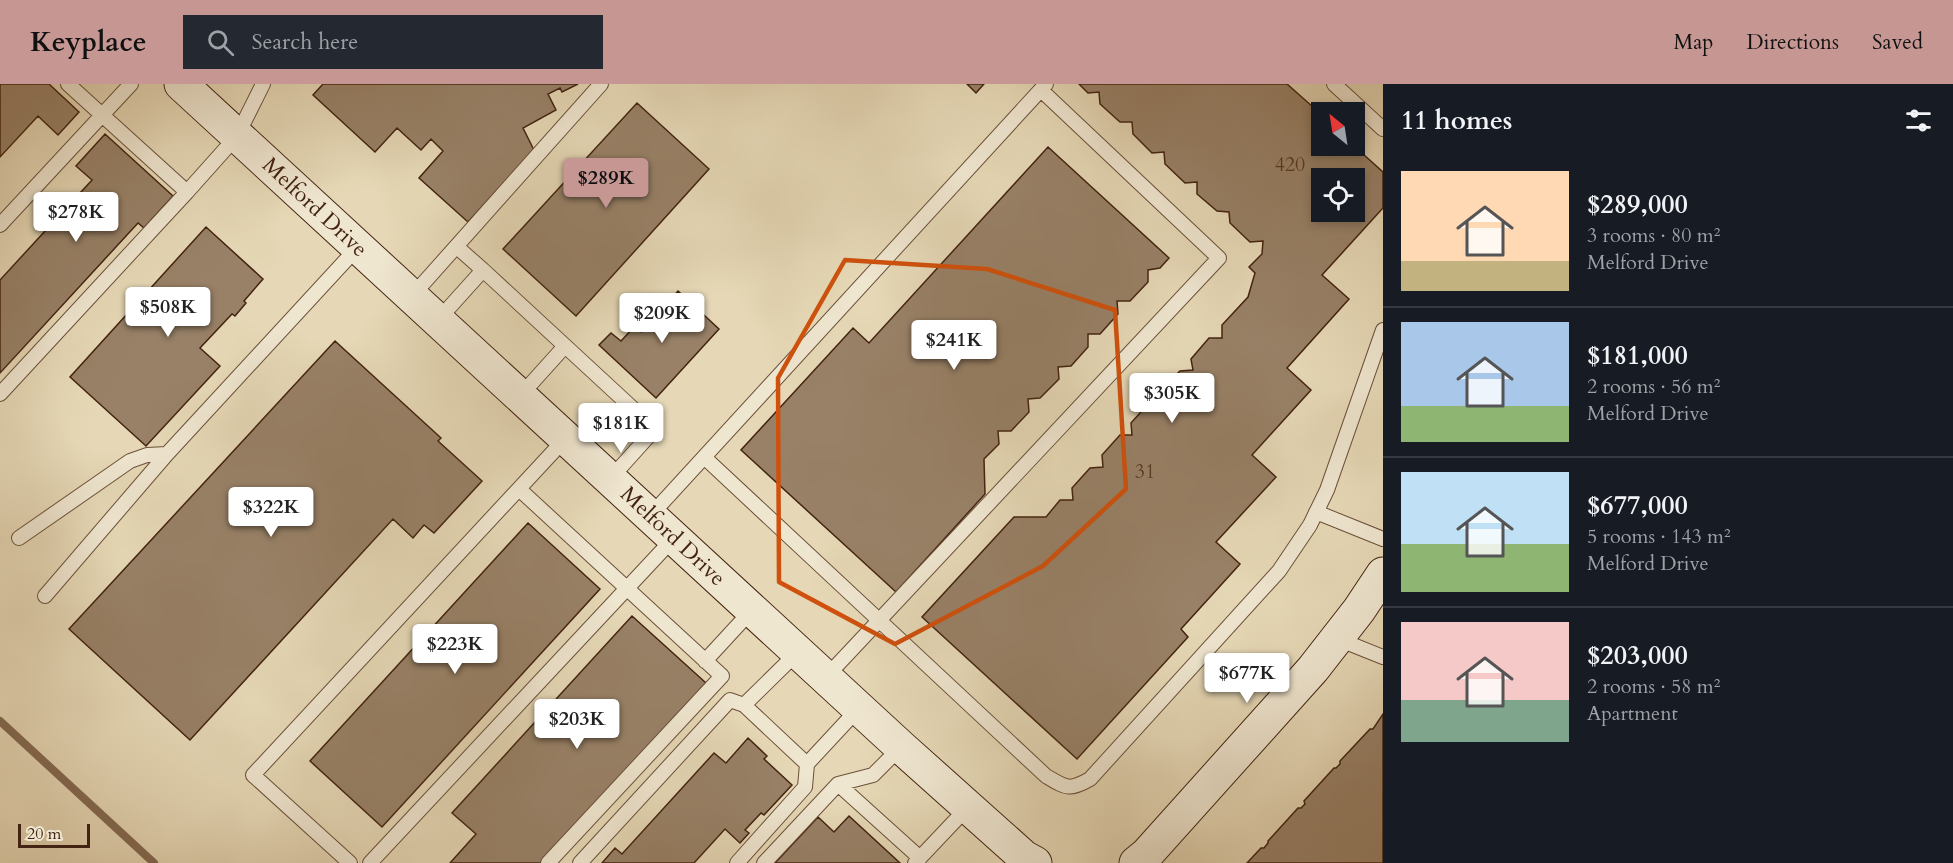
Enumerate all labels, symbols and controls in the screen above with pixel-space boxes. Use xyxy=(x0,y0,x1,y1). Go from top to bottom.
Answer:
search box xyxy=(183,15,603,69)
text: Keyplace xyxy=(30,23,147,61)
icon: search xyxy=(204,26,237,59)
text: Search here xyxy=(252,27,358,57)
text: Map xyxy=(1673,28,1713,57)
text: Directions xyxy=(1746,28,1839,57)
text: Saved xyxy=(1872,28,1923,57)
north arrow xyxy=(1311,102,1365,156)
map controls xyxy=(1311,102,1365,222)
text: 11 homes xyxy=(1401,103,1512,138)
icon: filters xyxy=(1902,104,1935,137)
street label: Melford Drive xyxy=(256,150,374,264)
house number: 420 xyxy=(1275,151,1305,178)
pin: $289K xyxy=(564,158,648,209)
text: $289K xyxy=(577,164,635,191)
button: locate xyxy=(1311,168,1365,222)
text: $289,000 xyxy=(1587,187,1688,222)
pin: $278K xyxy=(34,192,118,243)
icon: home xyxy=(1449,195,1521,267)
text: $278K xyxy=(47,198,105,225)
text: 3 rooms · 80 m² xyxy=(1587,222,1720,249)
text: Melford Drive xyxy=(1587,249,1709,276)
pin: $508K xyxy=(126,287,210,338)
text: $508K xyxy=(139,293,197,320)
pin: $209K xyxy=(620,293,704,344)
text: $209K xyxy=(633,299,691,326)
pin: $241K xyxy=(912,320,996,371)
text: $241K xyxy=(925,326,983,353)
text: $181,000 xyxy=(1587,338,1688,373)
icon: home xyxy=(1449,346,1521,418)
pin: $305K xyxy=(1130,373,1214,424)
text: 2 rooms · 56 m² xyxy=(1587,373,1720,400)
text: $305K xyxy=(1143,379,1201,406)
text: Melford Drive xyxy=(1587,400,1709,427)
pin: $181K xyxy=(579,403,663,454)
text: $181K xyxy=(592,409,650,436)
house number: 31 xyxy=(1135,458,1155,485)
street label: Melford Drive xyxy=(614,479,732,593)
pin: $322K xyxy=(229,487,313,538)
text: $677,000 xyxy=(1587,488,1688,523)
text: $322K xyxy=(242,493,300,520)
icon: home xyxy=(1449,496,1521,568)
text: 5 rooms · 143 m² xyxy=(1587,523,1731,550)
text: Melford Drive xyxy=(1587,550,1709,577)
pin: $223K xyxy=(413,624,497,675)
text: $223K xyxy=(426,630,484,657)
text: $203,000 xyxy=(1587,638,1688,673)
icon: home xyxy=(1449,646,1521,718)
pin: $677K xyxy=(1205,653,1289,704)
text: $677K xyxy=(1218,659,1276,686)
text: 2 rooms · 58 m² xyxy=(1587,673,1720,700)
pin: $203K xyxy=(535,699,619,750)
text: Apartment xyxy=(1587,700,1678,727)
text: $203K xyxy=(548,705,606,732)
scale bar xyxy=(18,821,90,848)
text: 20 m xyxy=(27,823,61,845)

